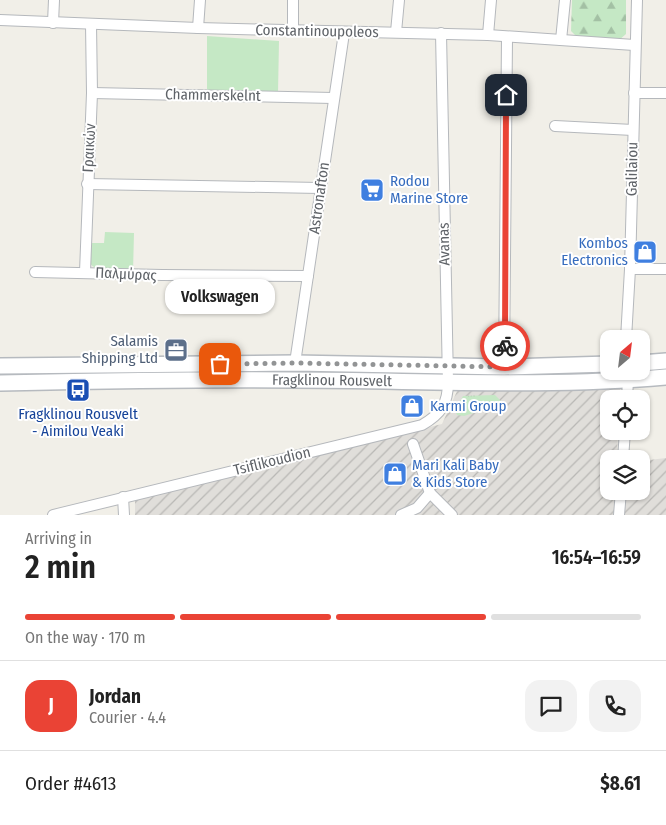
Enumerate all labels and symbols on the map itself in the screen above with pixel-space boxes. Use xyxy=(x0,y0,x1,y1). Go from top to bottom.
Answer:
street label: Constantinoupoleos xyxy=(255,21,379,41)
pin xyxy=(485,74,527,116)
street label: Chammerskelnt xyxy=(165,85,261,105)
street label: Γραικών xyxy=(79,123,99,173)
street label: Galilaiou xyxy=(623,142,641,196)
street label: Astronafton xyxy=(305,161,333,235)
place label: Rodou Marine Store xyxy=(390,172,468,207)
supermarket icon: Rodou Marine Store xyxy=(359,177,385,203)
street label: Avanas xyxy=(435,222,453,266)
place label: Kombos Electronics xyxy=(561,234,628,269)
shop icon: Kombos Electronics xyxy=(632,239,658,265)
street label: Παλμύρας xyxy=(95,263,158,285)
callout: Volkswagen xyxy=(165,279,275,314)
courier xyxy=(480,321,530,371)
north arrow xyxy=(600,330,650,380)
place label: Salamis Shipping Ltd xyxy=(82,332,158,367)
office icon: Salamis Shipping Ltd xyxy=(163,337,189,363)
pin xyxy=(199,343,241,385)
street label: Fragklinou Rousvelt xyxy=(272,371,392,390)
bus stop icon: Fragklinou Rousvelt - Aimilou Veaki xyxy=(65,377,91,403)
shop icon: Karmi Group xyxy=(399,393,425,419)
place label: Karmi Group xyxy=(430,397,506,415)
place label: Fragklinou Rousvelt - Aimilou Veaki xyxy=(18,405,138,440)
street label: Tsiflikoudion xyxy=(232,443,312,479)
place label: Mari Kali Baby & Kids Store xyxy=(412,456,499,491)
shop icon: Mari Kali Baby & Kids Store xyxy=(382,461,408,487)

